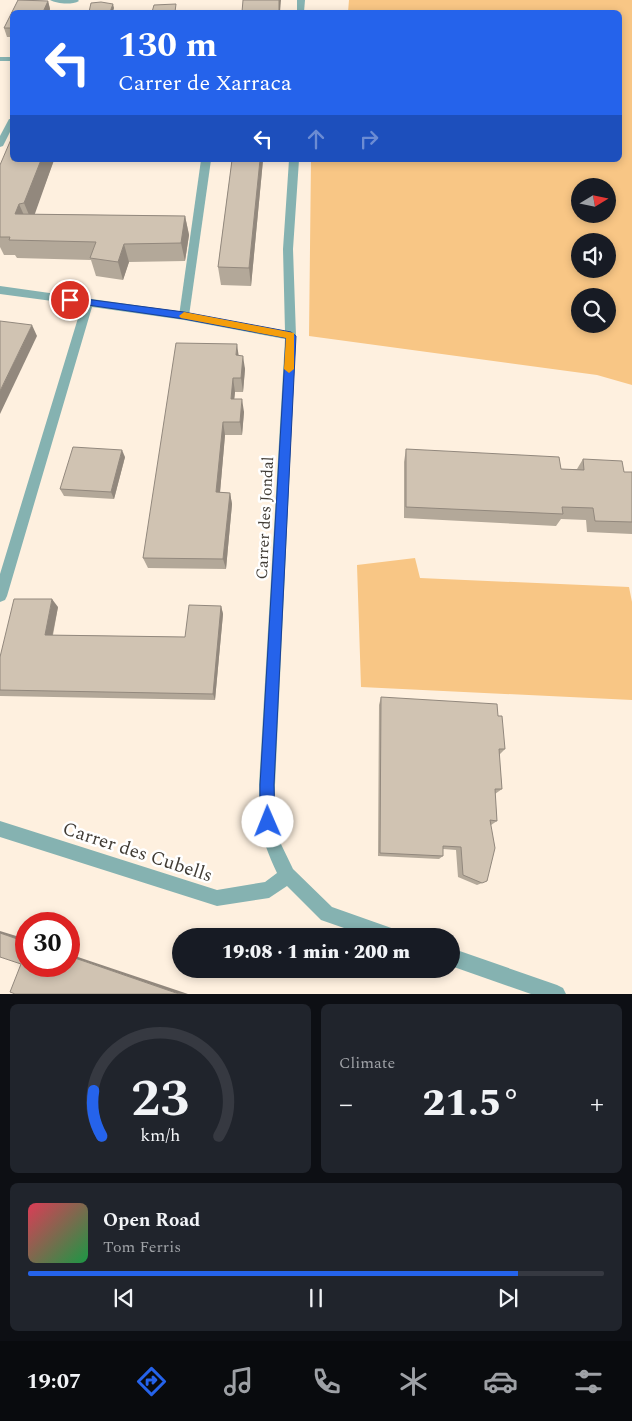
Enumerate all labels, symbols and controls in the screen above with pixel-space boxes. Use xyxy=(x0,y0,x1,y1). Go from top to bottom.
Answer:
text: 130 m xyxy=(118,19,217,72)
icon: left xyxy=(35,30,100,95)
text: Carrer de Xarraca xyxy=(118,67,292,100)
icon: left xyxy=(249,125,277,153)
icon: ahead xyxy=(302,125,330,153)
icon: right xyxy=(355,125,383,153)
north arrow xyxy=(571,178,616,222)
map controls xyxy=(571,178,616,333)
button: sound xyxy=(571,233,616,278)
pin xyxy=(49,279,91,321)
icon: arrive xyxy=(56,286,84,314)
button: search xyxy=(571,288,616,333)
street label: Carrer des Jondal xyxy=(250,456,280,580)
position arrow xyxy=(241,795,293,847)
street label: Carrer des Cubells xyxy=(59,815,216,890)
speed limit sign: 30 xyxy=(15,912,80,977)
text: 19:08 · 1 min · 200 m xyxy=(222,938,410,967)
text: Climate xyxy=(339,1051,395,1075)
text: 23 xyxy=(131,1060,190,1139)
text: 21.5° xyxy=(422,1075,521,1133)
text: − xyxy=(339,1083,353,1126)
text: + xyxy=(590,1083,604,1126)
text: km/h xyxy=(140,1122,181,1149)
text: Open Road xyxy=(103,1206,200,1235)
text: Tom Ferris xyxy=(103,1235,181,1259)
icon: previous xyxy=(110,1284,138,1312)
icon: pause xyxy=(302,1284,330,1312)
icon: next xyxy=(494,1284,522,1312)
icon: directions xyxy=(134,1364,169,1399)
icon: music xyxy=(221,1364,256,1399)
icon: phone xyxy=(309,1364,344,1399)
icon: climate xyxy=(396,1364,431,1399)
icon: car xyxy=(483,1364,518,1399)
icon: filters xyxy=(571,1364,606,1399)
text: 19:07 xyxy=(26,1365,81,1398)

